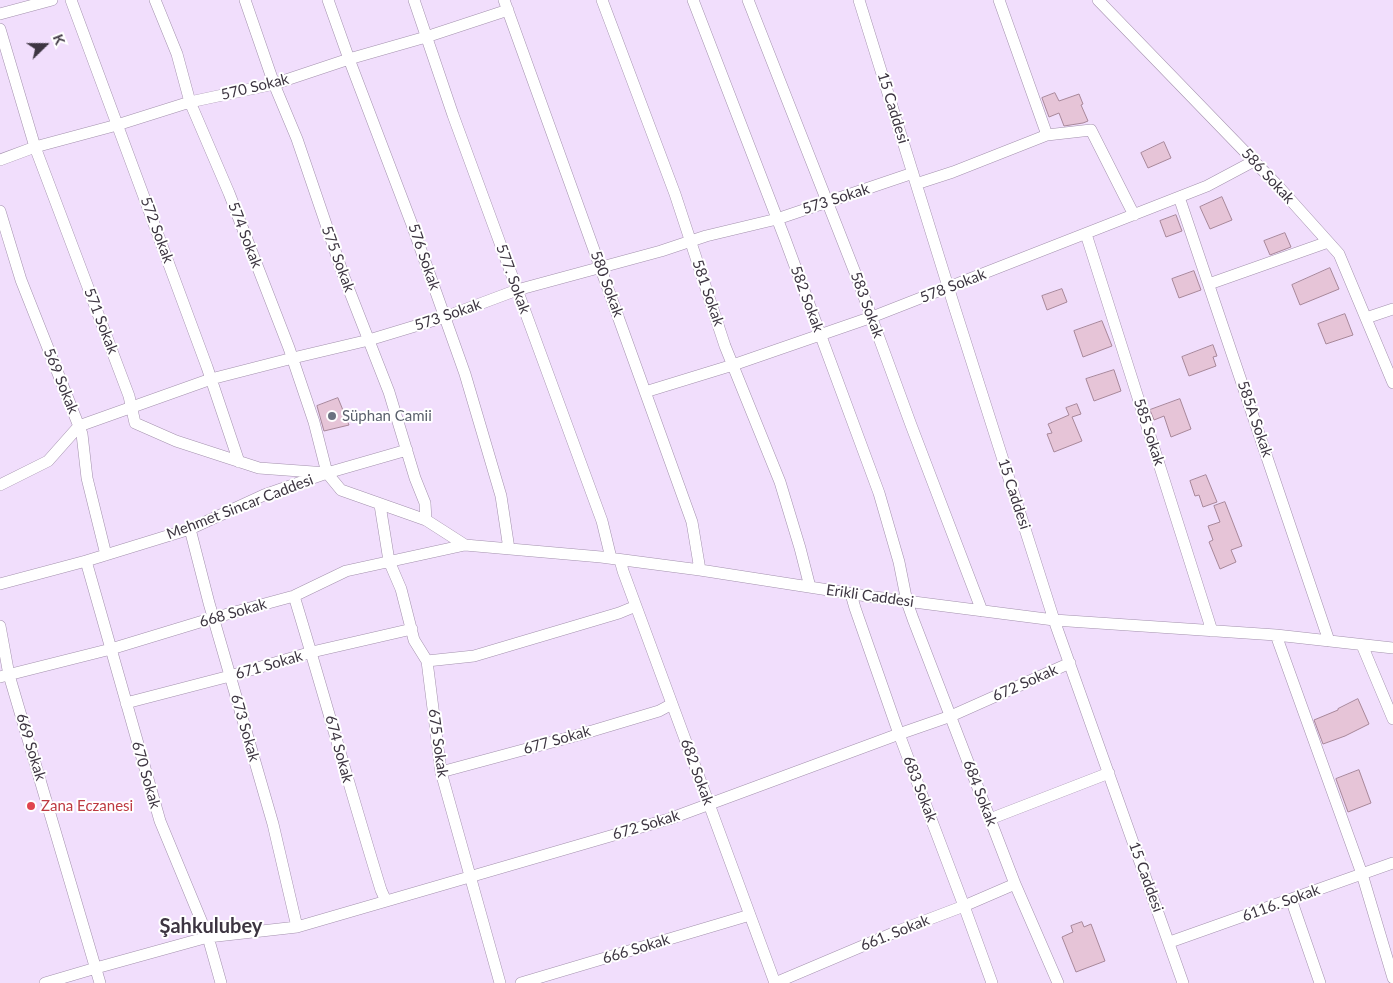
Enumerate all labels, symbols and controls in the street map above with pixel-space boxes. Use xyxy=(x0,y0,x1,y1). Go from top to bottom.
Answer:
north arrow xyxy=(20,20,70,70)
text: K xyxy=(50,32,69,47)
street label: 570 Sokak xyxy=(219,70,291,104)
street label: 15 Caddesi xyxy=(874,70,912,146)
street label: 586 Sokak xyxy=(1238,145,1298,207)
street label: 573 Sokak xyxy=(800,180,872,218)
street label: 572 Sokak xyxy=(137,194,177,266)
street label: 574 Sokak xyxy=(224,199,266,271)
street label: 576 Sokak xyxy=(404,221,444,293)
street label: 575 Sokak xyxy=(318,223,358,295)
street label: 577. Sokak xyxy=(492,242,534,316)
street label: 580 Sokak xyxy=(587,248,627,320)
street label: 581 Sokak xyxy=(688,257,728,329)
street label: 582 Sokak xyxy=(787,263,827,335)
street label: 578 Sokak xyxy=(917,265,989,307)
street label: 583 Sokak xyxy=(847,269,887,341)
street label: 571 Sokak xyxy=(80,285,122,357)
street label: 573 Sokak xyxy=(412,295,484,335)
street label: 569 Sokak xyxy=(40,346,82,416)
street label: 585A Sokak xyxy=(1234,379,1276,459)
street label: 585 Sokak xyxy=(1130,396,1168,468)
place label: Süphan Camii xyxy=(342,407,432,425)
marker: Süphan Camii xyxy=(326,410,338,422)
street label: 15 Caddesi xyxy=(994,456,1034,532)
street label: Mehmet Sincar Caddesi xyxy=(164,471,316,543)
street label: Erikli Caddesi xyxy=(825,581,915,611)
street label: 668 Sokak xyxy=(197,595,269,631)
street label: 671 Sokak xyxy=(233,647,305,683)
street label: 672 Sokak xyxy=(990,661,1060,705)
street label: 673 Sokak xyxy=(227,692,263,764)
street label: 675 Sokak xyxy=(424,707,452,779)
street label: 669 Sokak xyxy=(12,711,50,783)
street label: 674 Sokak xyxy=(321,713,357,785)
street label: 677 Sokak xyxy=(521,722,593,758)
street label: 682 Sokak xyxy=(677,736,717,808)
street label: 670 Sokak xyxy=(128,739,164,811)
street label: 683 Sokak xyxy=(899,753,941,825)
street label: 684 Sokak xyxy=(959,757,1001,829)
place label: Zana Eczanesi xyxy=(41,797,133,815)
marker: Zana Eczanesi xyxy=(25,800,37,812)
street label: 672 Sokak xyxy=(610,806,682,844)
street label: 15 Caddesi xyxy=(1125,839,1167,915)
street label: 6116. Sokak xyxy=(1240,881,1322,925)
street label: 661. Sokak xyxy=(858,911,932,955)
district label: Şahkulubey xyxy=(160,915,262,939)
street label: 666 Sokak xyxy=(600,930,672,968)

